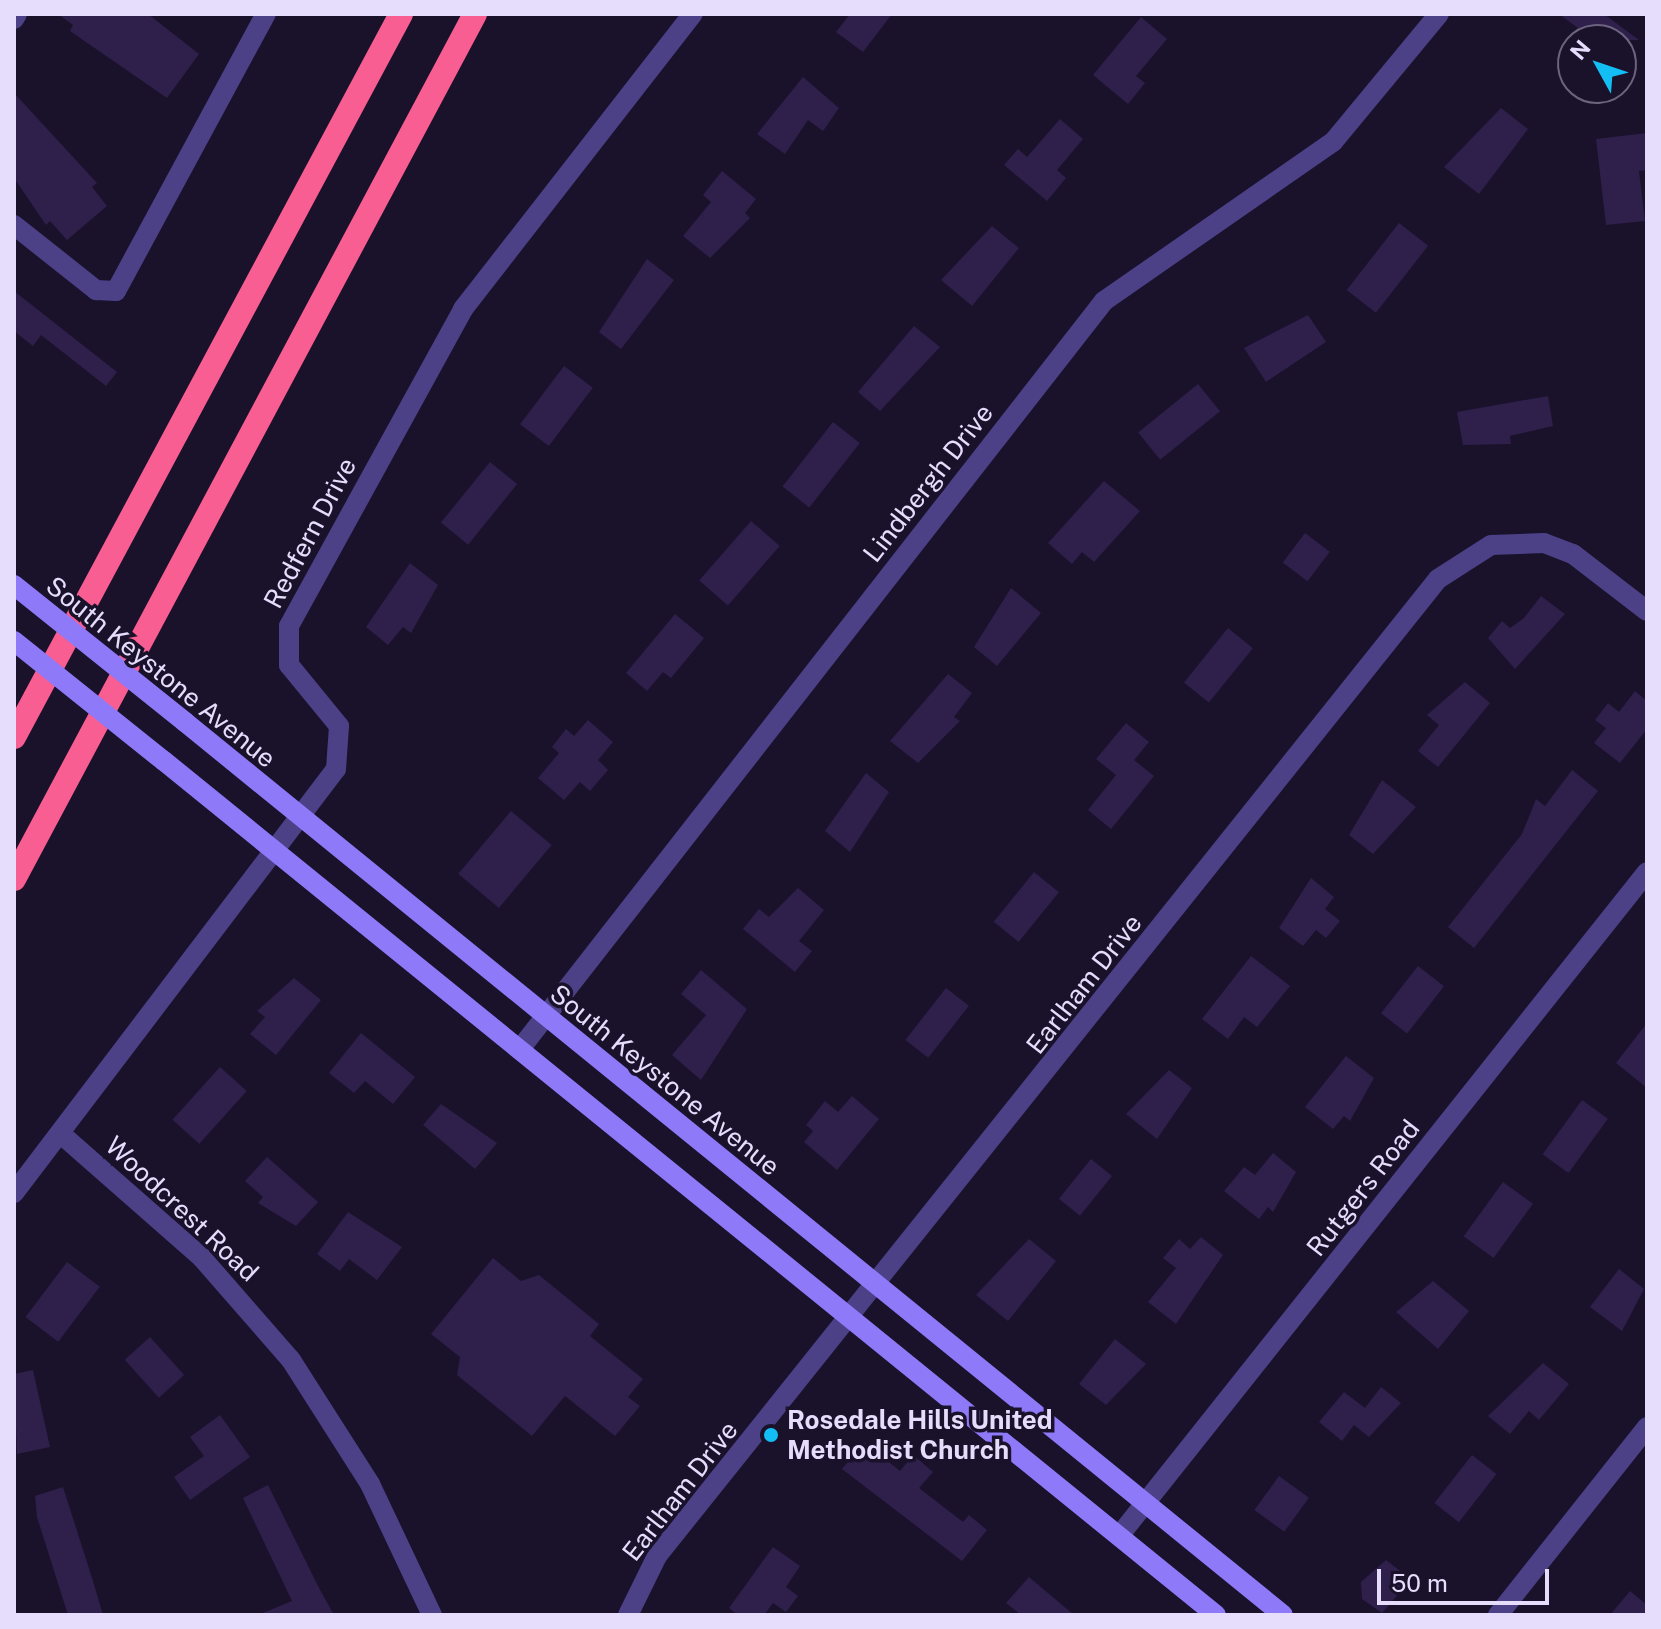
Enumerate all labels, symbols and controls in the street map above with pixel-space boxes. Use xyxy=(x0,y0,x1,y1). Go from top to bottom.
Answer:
north arrow xyxy=(1557,24,1637,104)
text: N xyxy=(1565,35,1596,65)
street label: Lindbergh Drive xyxy=(857,398,999,568)
street label: Redfern Drive xyxy=(257,452,363,614)
street label: South Keystone Avenue xyxy=(40,570,282,774)
street label: Earlham Drive xyxy=(1020,908,1148,1060)
street label: South Keystone Avenue xyxy=(544,978,786,1182)
street label: Rutgers Road xyxy=(1300,1114,1426,1262)
street label: Woodcrest Road xyxy=(99,1130,265,1288)
place label: Rosedale Hills United Methodist Church xyxy=(787,1404,1053,1466)
street label: Earlham Drive xyxy=(616,1415,744,1567)
marker: Rosedale Hills United Methodist Church xyxy=(762,1426,780,1444)
scale bar xyxy=(1381,1553,1553,1603)
text: 50 m xyxy=(1391,1569,1448,1597)

